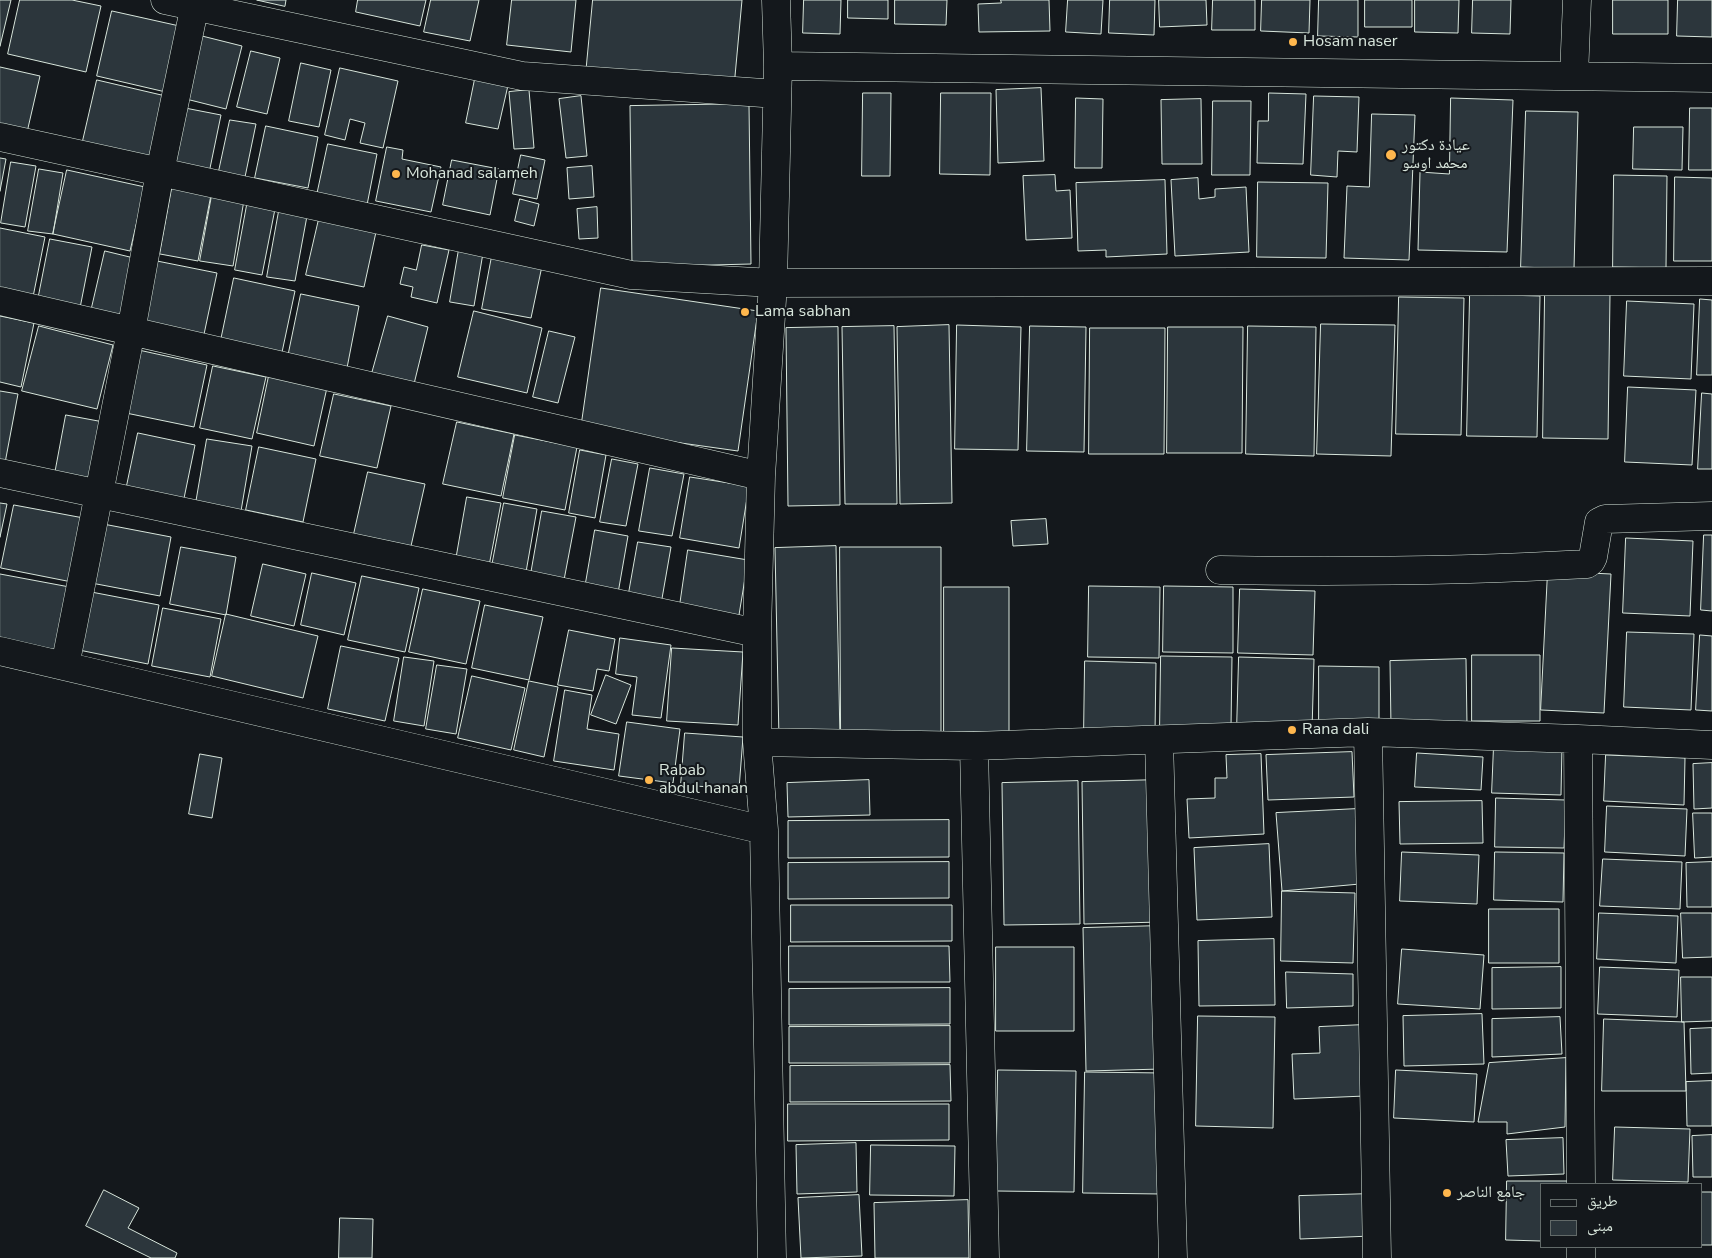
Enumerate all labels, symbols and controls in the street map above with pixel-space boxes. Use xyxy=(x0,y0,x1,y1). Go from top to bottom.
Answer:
place label: Hosam naser xyxy=(1303,32,1398,52)
marker: Hosam naser xyxy=(1287,36,1299,48)
place label: عيادة دكتور محمد اوسو xyxy=(1402,136,1470,174)
marker: عيادة دكتور محمد اوسو xyxy=(1384,148,1398,162)
place label: Mohanad salameh xyxy=(406,164,538,184)
marker: Mohanad salameh xyxy=(390,168,402,180)
place label: Lama sabhan xyxy=(755,302,851,322)
marker: Lama sabhan xyxy=(739,306,751,318)
place label: Rana dali xyxy=(1302,720,1369,740)
marker: Rana dali xyxy=(1286,724,1298,736)
place label: Rabab abdul hanan xyxy=(659,761,748,799)
marker: Rabab abdul hanan xyxy=(643,774,655,786)
place label: جامع الناصر xyxy=(1457,1183,1525,1203)
legend xyxy=(1540,1183,1702,1248)
marker: جامع الناصر xyxy=(1441,1187,1453,1199)
text: طريق xyxy=(1587,1191,1618,1211)
text: مبنى xyxy=(1587,1216,1613,1236)

